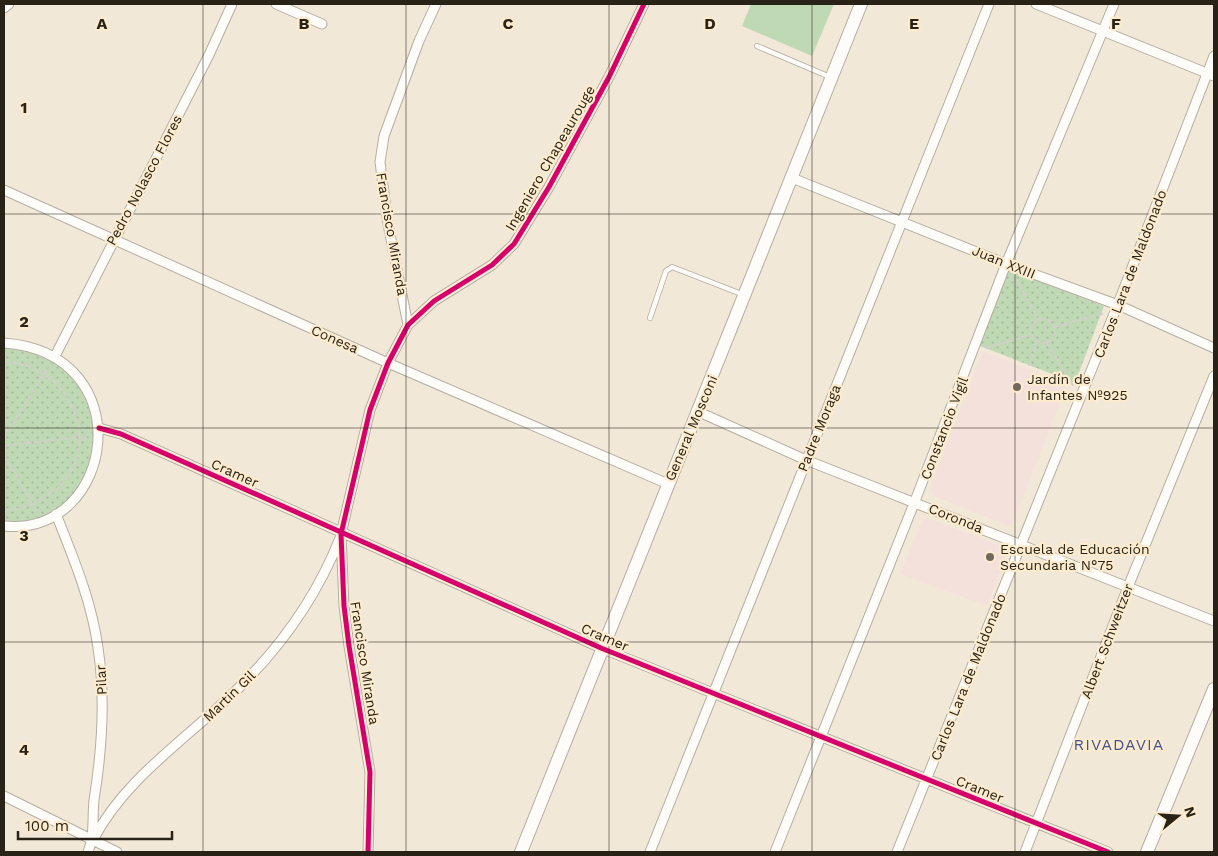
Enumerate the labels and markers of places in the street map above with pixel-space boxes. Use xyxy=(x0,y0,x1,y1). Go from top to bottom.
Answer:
place label: Jardín de Infantes Nº925 xyxy=(1027,371,1128,403)
marker: Jardín de Infantes Nº925 xyxy=(1011,381,1023,393)
place label: Escuela de Educación Secundaria N°75 xyxy=(1000,541,1150,573)
marker: Escuela de Educación Secundaria N°75 xyxy=(984,551,996,563)

